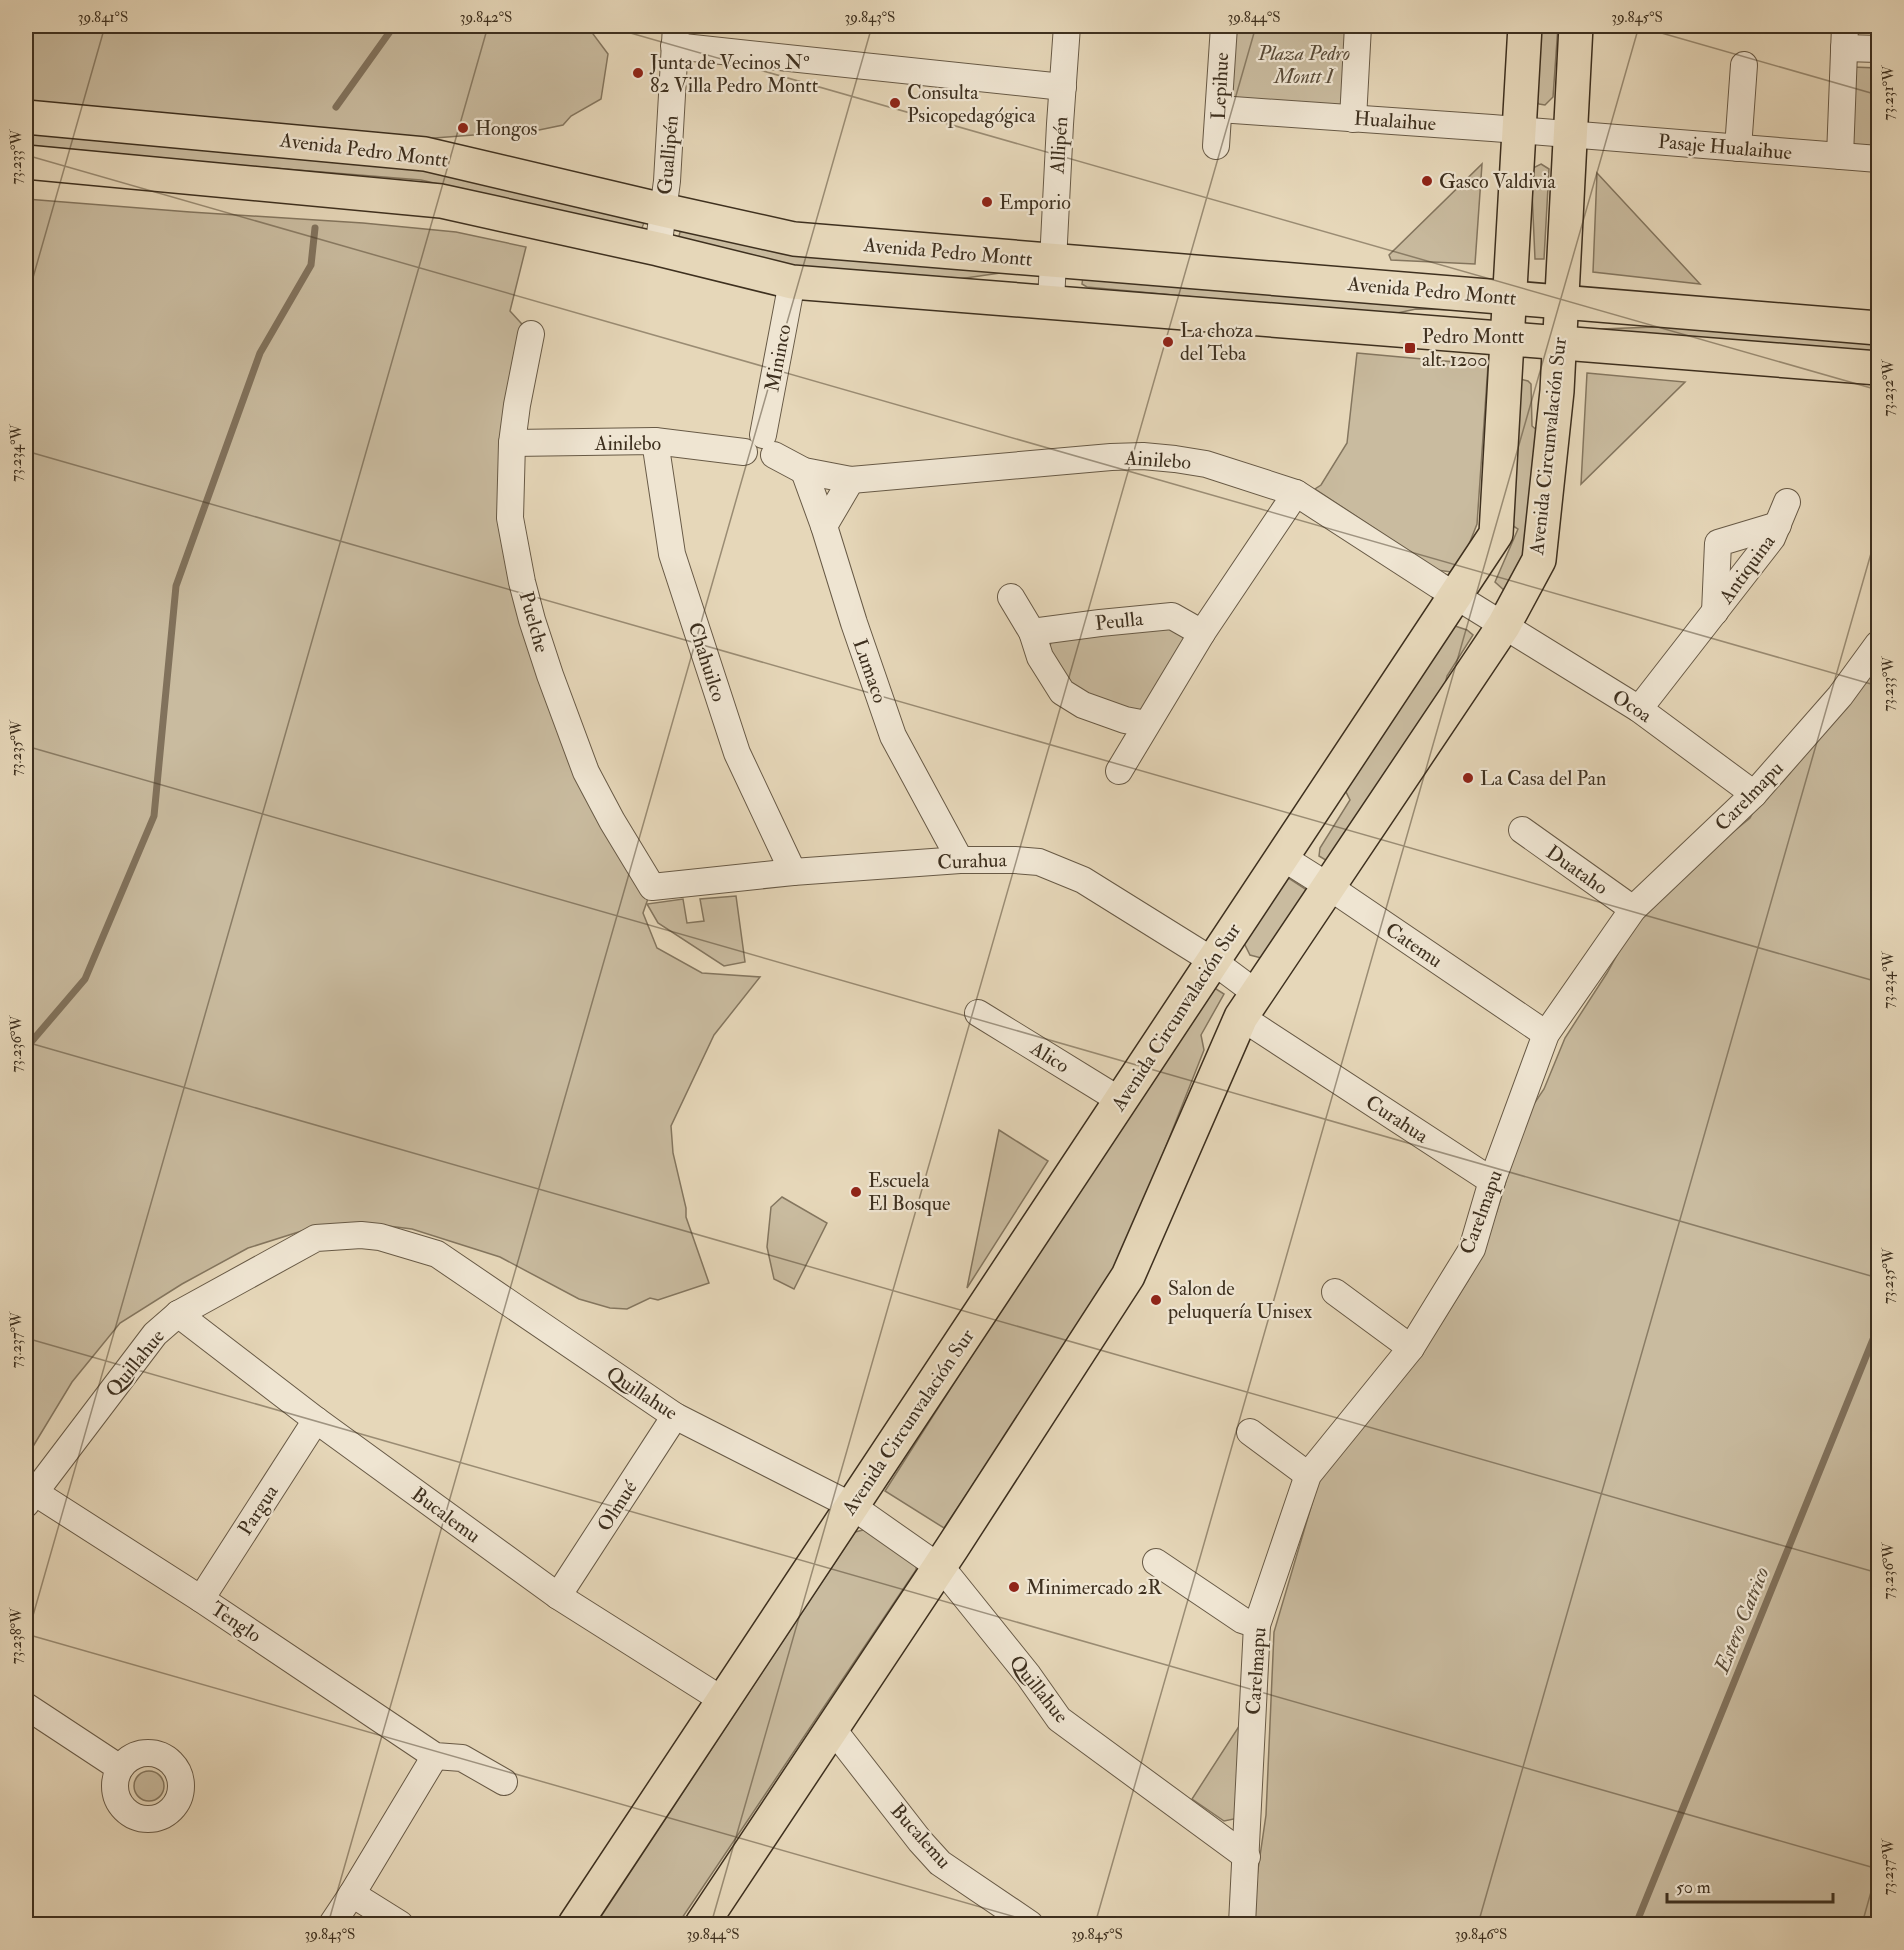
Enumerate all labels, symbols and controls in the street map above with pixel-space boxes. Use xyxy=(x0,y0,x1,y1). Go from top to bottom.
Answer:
text: 39.841°S xyxy=(78,8,128,27)
text: 39.842°S xyxy=(460,8,512,27)
text: 39.843°S xyxy=(845,8,895,27)
text: 39.844°S xyxy=(1227,8,1281,27)
text: 39.845°S xyxy=(1611,8,1663,27)
park label: Plaza Pedro Montt I xyxy=(1257,41,1350,89)
place label: Junta de Vecinos Nº 82 Villa Pedro Montt xyxy=(649,50,819,98)
street label: Lepihue xyxy=(1206,52,1235,120)
text: 73.231°W xyxy=(1879,65,1898,120)
marker: Junta de Vecinos Nº 82 Villa Pedro Montt xyxy=(631,66,645,80)
place label: Consulta Psicopedagógica xyxy=(907,80,1036,129)
marker: Consulta Psicopedagógica xyxy=(888,96,902,110)
street label: Hualaihue xyxy=(1353,106,1437,136)
street label: Guallipén xyxy=(652,114,685,196)
place label: Hongos xyxy=(475,116,538,141)
street label: Allipén xyxy=(1044,116,1074,175)
marker: Hongos xyxy=(456,121,470,135)
street label: Avenida Pedro Montt xyxy=(278,127,450,173)
text: 73.233°W xyxy=(7,129,26,185)
street label: Pasaje Hualaihue xyxy=(1657,129,1793,165)
place label: Gasco Valdivia xyxy=(1439,169,1556,194)
marker: Gasco Valdivia xyxy=(1420,174,1434,188)
place label: Emporio xyxy=(999,190,1071,216)
marker: Emporio xyxy=(980,195,994,209)
street label: Avenida Pedro Montt xyxy=(862,232,1034,272)
street label: Avenida Pedro Montt xyxy=(1346,271,1518,311)
place label: La choza del Teba xyxy=(1180,318,1254,366)
street label: Mininco xyxy=(759,322,797,394)
place label: Pedro Montt alt. 1200 xyxy=(1422,324,1525,372)
marker: La choza del Teba xyxy=(1161,335,1175,349)
street label: Avenida Circunvalación Sur xyxy=(1524,335,1572,557)
marker: Pedro Montt alt. 1200 xyxy=(1403,341,1417,355)
text: 73.232°W xyxy=(1879,359,1898,417)
text: 73.234°W xyxy=(7,424,26,482)
street label: Ainilebo xyxy=(594,431,661,456)
street label: Ainilebo xyxy=(1123,445,1192,475)
street label: Antiquina xyxy=(1713,529,1781,609)
street label: Puelche xyxy=(513,589,555,655)
street label: Peulla xyxy=(1094,606,1145,636)
street label: Chahuilco xyxy=(682,619,732,705)
street label: Lumaco xyxy=(847,636,893,706)
text: 73.233°W xyxy=(1879,656,1898,712)
street label: Ocoa xyxy=(1608,684,1657,728)
text: 73.235°W xyxy=(7,719,26,776)
street label: Carelmapu xyxy=(1710,756,1789,837)
place label: La Casa del Pan xyxy=(1480,766,1606,791)
marker: La Casa del Pan xyxy=(1461,771,1475,785)
street label: Duataho xyxy=(1541,840,1613,900)
street label: Curahua xyxy=(937,847,1008,875)
street label: Catemu xyxy=(1381,917,1447,973)
street label: Avenida Circunvalación Sur xyxy=(1105,918,1246,1116)
text: 73.234°W xyxy=(1879,951,1898,1009)
text: 73.236°W xyxy=(7,1015,26,1073)
street label: Alico xyxy=(1025,1035,1074,1078)
street label: Curahua xyxy=(1361,1090,1434,1149)
street label: Carelmapu xyxy=(1454,1166,1509,1258)
place label: Escuela El Bosque xyxy=(868,1168,950,1216)
marker: Escuela El Bosque xyxy=(849,1185,863,1199)
text: 73.235°W xyxy=(1879,1247,1898,1304)
place label: Salon de peluquería Unisex xyxy=(1167,1276,1312,1325)
marker: Salon de peluquería Unisex xyxy=(1149,1293,1163,1307)
text: 73.237°W xyxy=(7,1311,26,1368)
street label: Quillahue xyxy=(100,1324,170,1402)
street label: Avenida Circunvalación Sur xyxy=(836,1324,980,1521)
street label: Quillahue xyxy=(602,1361,682,1425)
street label: Olmué xyxy=(591,1475,643,1536)
street label: Pargua xyxy=(232,1479,284,1540)
street label: Bucalemu xyxy=(407,1482,485,1548)
text: 73.236°W xyxy=(1879,1542,1898,1600)
water label: Estero Catrico xyxy=(1708,1563,1775,1679)
place label: Minimercado 2R xyxy=(1026,1575,1163,1600)
marker: Minimercado 2R xyxy=(1007,1580,1021,1594)
street label: Tenglo xyxy=(206,1596,266,1648)
text: 73.238°W xyxy=(7,1607,26,1664)
street label: Carelmapu xyxy=(1240,1626,1273,1716)
street label: Quillahue xyxy=(1004,1650,1074,1728)
street label: Bucalemu xyxy=(885,1798,957,1874)
text: 73.237°W xyxy=(1879,1838,1898,1895)
scale bar xyxy=(1667,1866,1834,1904)
text: 50 m xyxy=(1676,1876,1711,1899)
text: 39.843°S xyxy=(305,1925,355,1944)
text: 39.844°S xyxy=(686,1925,740,1944)
text: 39.845°S xyxy=(1071,1925,1123,1944)
text: 39.846°S xyxy=(1455,1925,1507,1944)

